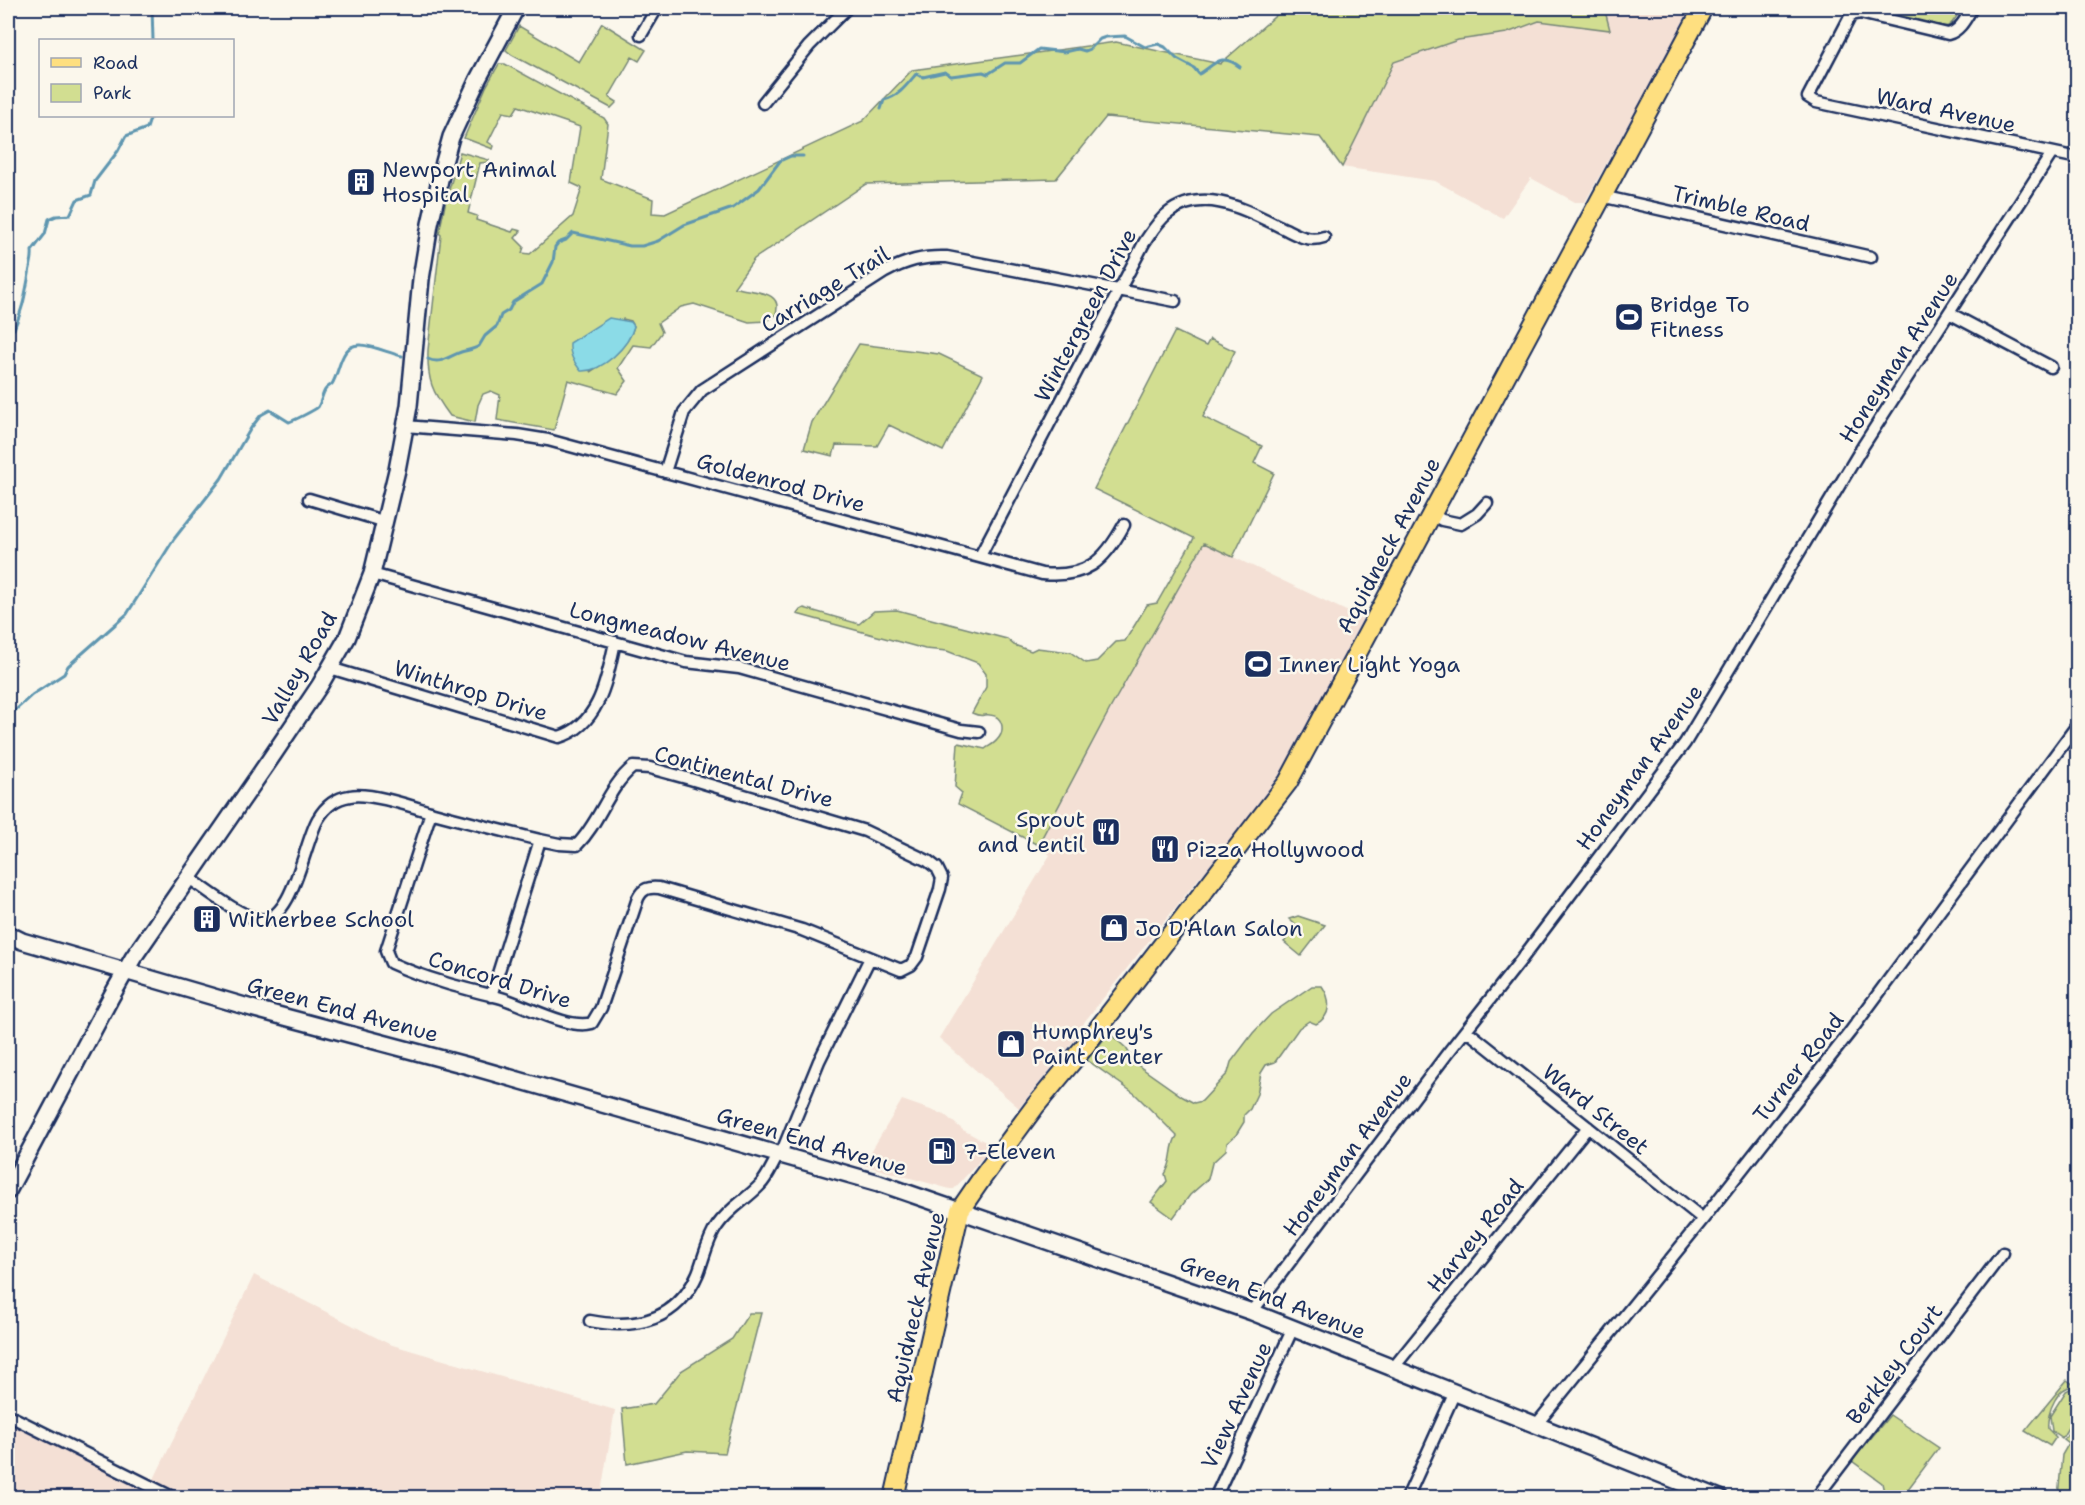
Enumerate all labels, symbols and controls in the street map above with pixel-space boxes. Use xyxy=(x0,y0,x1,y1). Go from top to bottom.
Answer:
legend xyxy=(39,39,234,117)
text: Road xyxy=(93,51,138,75)
text: Park xyxy=(93,81,132,105)
street label: Ward Avenue xyxy=(1873,82,2018,139)
place label: Newport Animal Hospital xyxy=(382,155,557,209)
building icon: Newport Animal Hospital xyxy=(345,166,377,198)
street label: Trimble Road xyxy=(1669,179,1813,238)
street label: Wintergreen Drive xyxy=(1027,223,1143,407)
street label: Carriage Trail xyxy=(755,239,895,339)
street label: Honeyman Avenue xyxy=(1832,266,1965,448)
place label: Bridge To Fitness xyxy=(1650,290,1750,344)
sports icon: Bridge To Fitness xyxy=(1613,301,1645,333)
street label: Goldenrod Drive xyxy=(693,446,868,519)
street label: Aquidneck Avenue xyxy=(1330,452,1447,638)
street label: Longmeadow Avenue xyxy=(566,595,794,678)
street label: Valley Road xyxy=(255,606,344,731)
sports icon: Inner Light Yoga xyxy=(1242,648,1274,680)
place label: Inner Light Yoga xyxy=(1279,650,1461,679)
street label: Winthrop Drive xyxy=(390,653,551,728)
street label: Honeyman Avenue xyxy=(1569,679,1709,856)
street label: Continental Drive xyxy=(651,739,837,814)
place label: Sprout and Lentil xyxy=(977,805,1085,859)
restaurant icon: Sprout and Lentil xyxy=(1090,816,1122,848)
restaurant icon: Pizza Hollywood xyxy=(1149,833,1181,865)
place label: Pizza Hollywood xyxy=(1186,835,1365,864)
building icon: Witherbee School xyxy=(191,903,223,935)
place label: Witherbee School xyxy=(228,905,414,934)
shop icon: Jo D'Alan Salon xyxy=(1098,912,1130,944)
place label: Jo D'Alan Salon xyxy=(1135,914,1303,943)
street label: Concord Drive xyxy=(425,944,575,1015)
street label: Green End Avenue xyxy=(244,970,442,1049)
street label: Turner Road xyxy=(1746,1006,1850,1128)
place label: Humphrey's Paint Center xyxy=(1032,1017,1164,1071)
shop icon: Humphrey's Paint Center xyxy=(995,1028,1027,1060)
street label: Ward Street xyxy=(1536,1057,1655,1161)
street label: Honeyman Avenue xyxy=(1276,1066,1419,1242)
street label: Green End Avenue xyxy=(713,1100,911,1183)
fuel station icon: 7-Eleven xyxy=(926,1135,958,1167)
place label: 7-Eleven xyxy=(963,1137,1056,1166)
street label: Harvey Road xyxy=(1421,1172,1530,1298)
street label: Aquidneck Avenue xyxy=(879,1209,952,1406)
street label: Green End Avenue xyxy=(1176,1249,1370,1346)
street label: Berkley Court xyxy=(1840,1298,1949,1430)
street label: View Avenue xyxy=(1194,1337,1279,1473)

